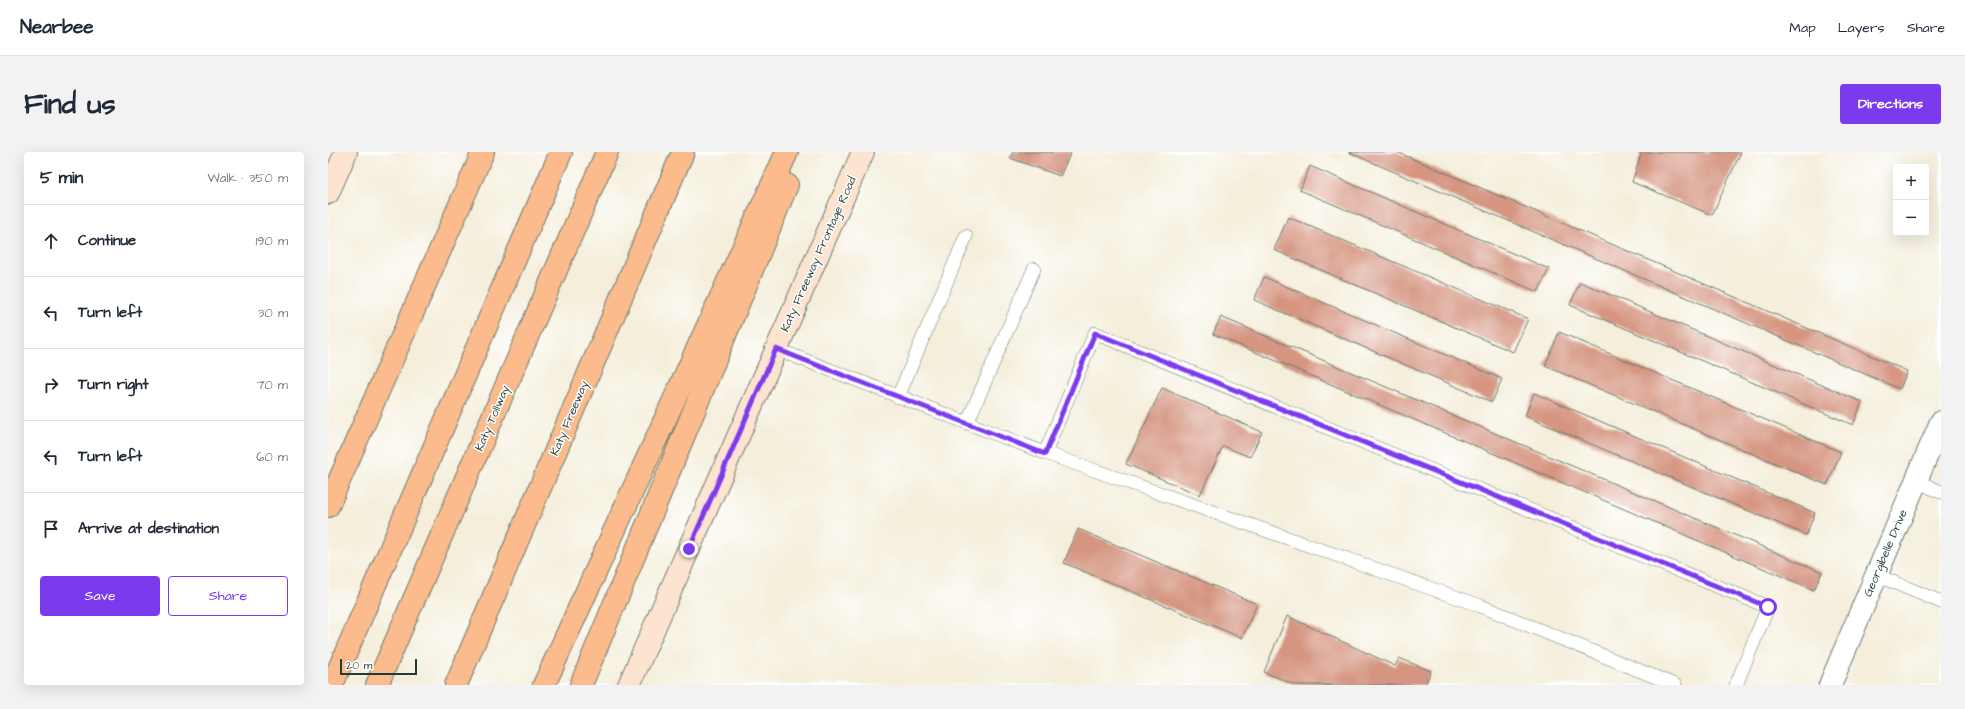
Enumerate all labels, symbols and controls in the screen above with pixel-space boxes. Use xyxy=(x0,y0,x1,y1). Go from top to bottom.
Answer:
text: Nearbee xyxy=(20,14,94,41)
text: Map xyxy=(1789,18,1816,38)
text: Layers xyxy=(1838,18,1885,38)
text: Share xyxy=(1907,18,1945,38)
button: Directions xyxy=(1840,84,1941,124)
text: Find us xyxy=(24,85,115,124)
map controls xyxy=(1893,164,1929,236)
button: + xyxy=(1893,164,1929,200)
text: 5 min xyxy=(40,166,83,190)
text: Walk · 350 m xyxy=(208,169,288,187)
street label: Katy Freeway Frontage Road xyxy=(776,174,861,335)
button: − xyxy=(1893,200,1929,236)
icon: ahead xyxy=(40,230,62,252)
text: Continue xyxy=(78,230,136,251)
text: 190 m xyxy=(255,232,288,250)
icon: left xyxy=(40,302,62,324)
text: Turn left xyxy=(78,302,142,323)
text: 30 m xyxy=(258,304,288,322)
icon: right xyxy=(40,374,62,396)
text: Turn right xyxy=(78,374,149,395)
text: 70 m xyxy=(256,376,288,394)
street label: Katy Freeway xyxy=(546,378,594,459)
street label: Katy Tollway xyxy=(471,382,515,454)
icon: left xyxy=(40,446,62,468)
text: Turn left xyxy=(78,446,142,467)
text: 60 m xyxy=(256,448,288,466)
street label: Georgibelle Drive xyxy=(1859,506,1913,600)
icon: arrive xyxy=(40,518,62,540)
text: Arrive at destination xyxy=(78,518,219,539)
route end xyxy=(680,540,698,558)
button: Save xyxy=(40,576,160,616)
button: Share xyxy=(168,576,288,616)
route start xyxy=(1759,598,1777,616)
scale bar xyxy=(340,657,417,676)
text: 20 m xyxy=(346,658,372,673)

